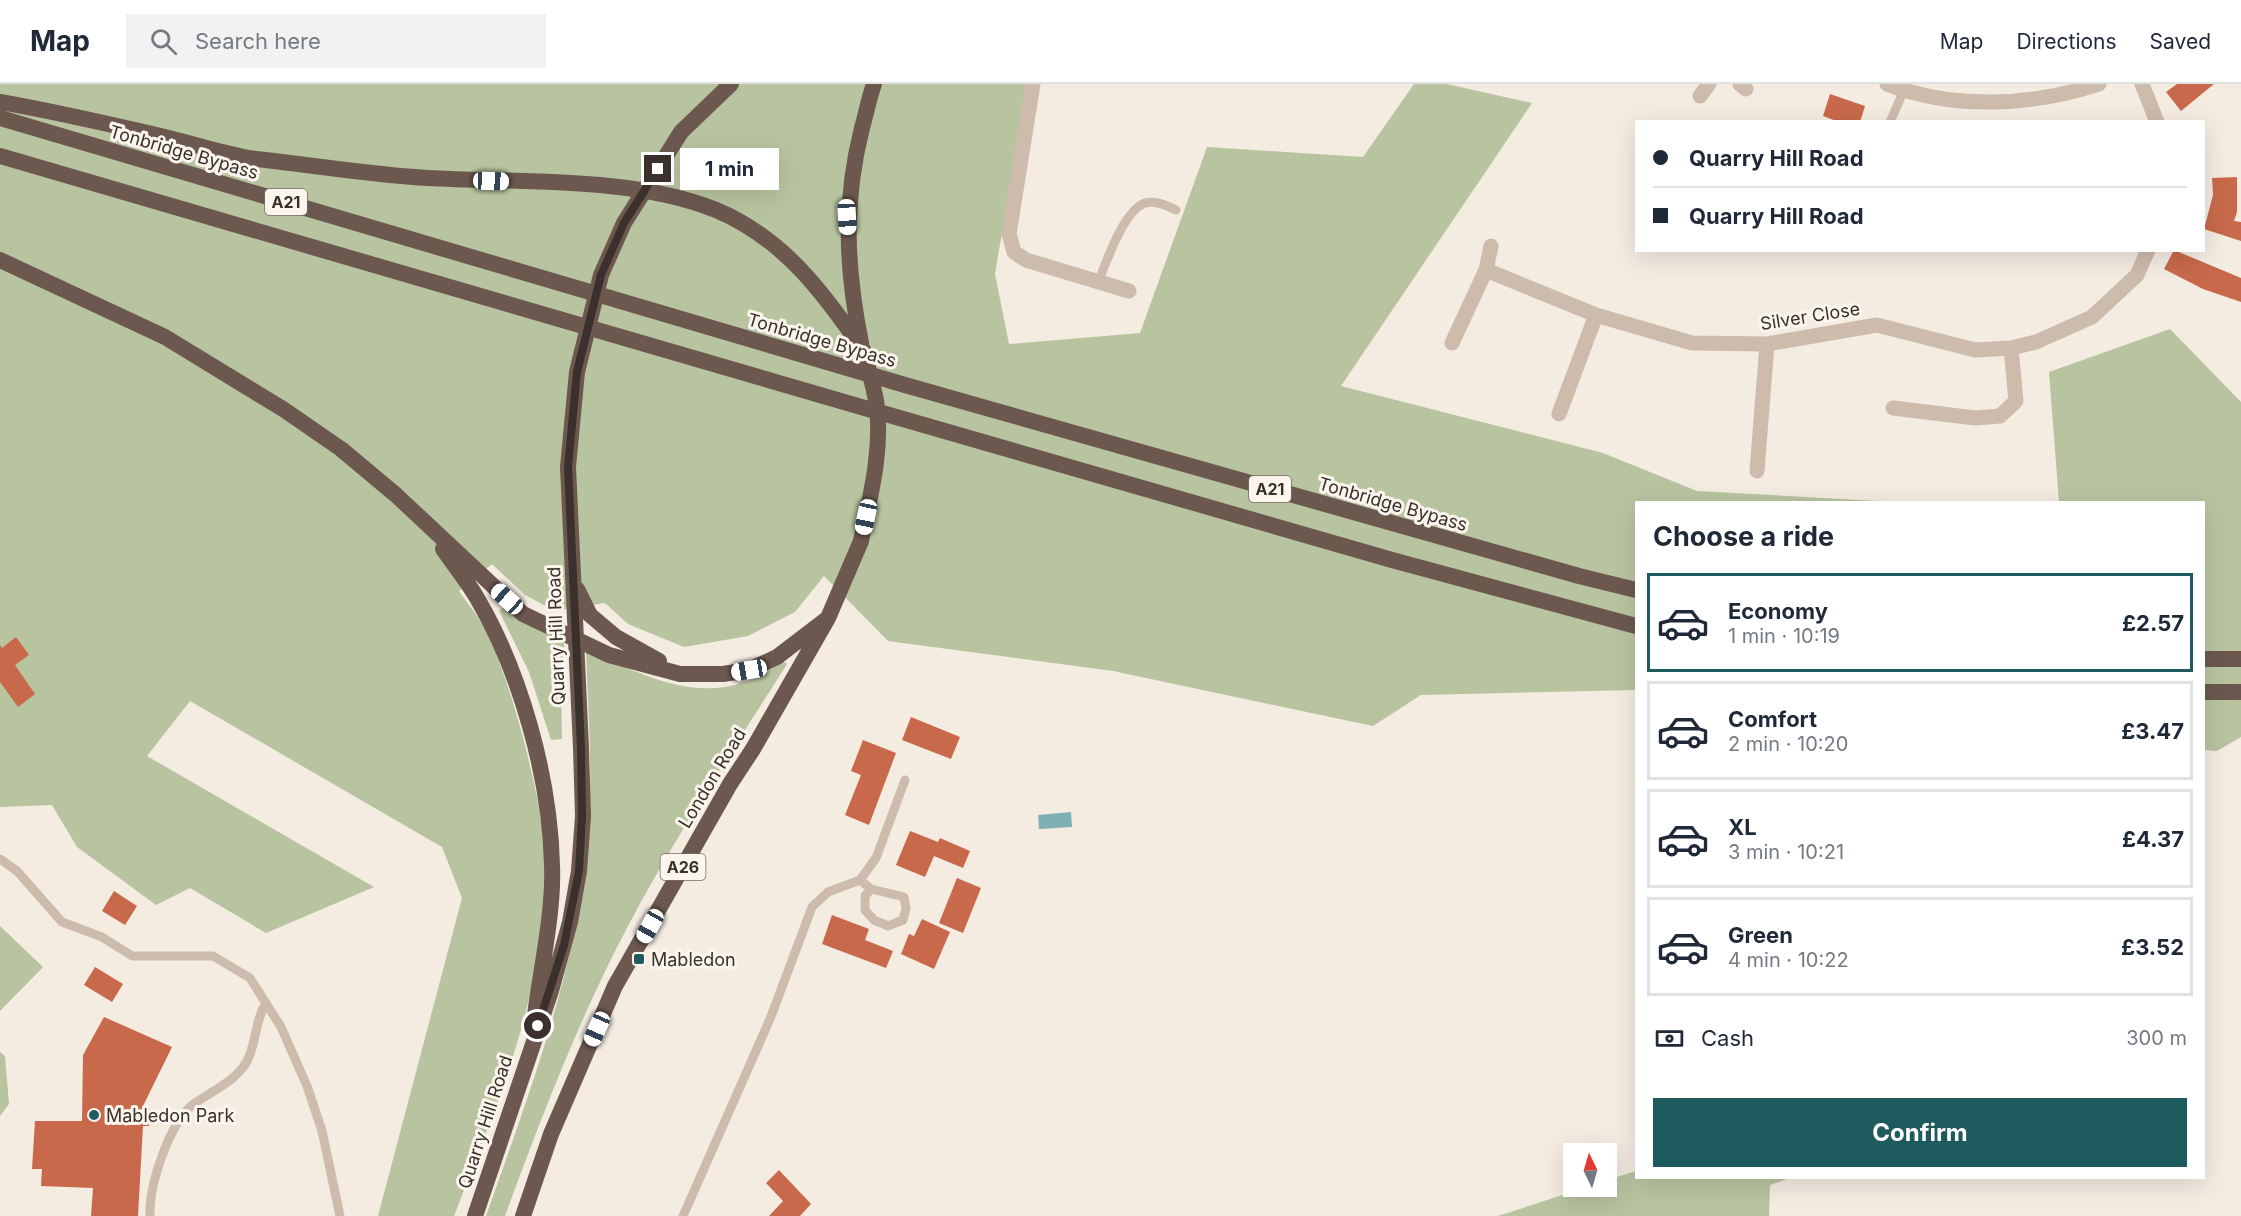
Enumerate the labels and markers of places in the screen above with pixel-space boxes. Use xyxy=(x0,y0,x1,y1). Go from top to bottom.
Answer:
place label: Mabledon xyxy=(651,949,736,970)
marker: Mabledon xyxy=(632,952,646,966)
place label: Mabledon Park xyxy=(106,1105,234,1126)
marker: Mabledon Park xyxy=(87,1108,101,1122)

